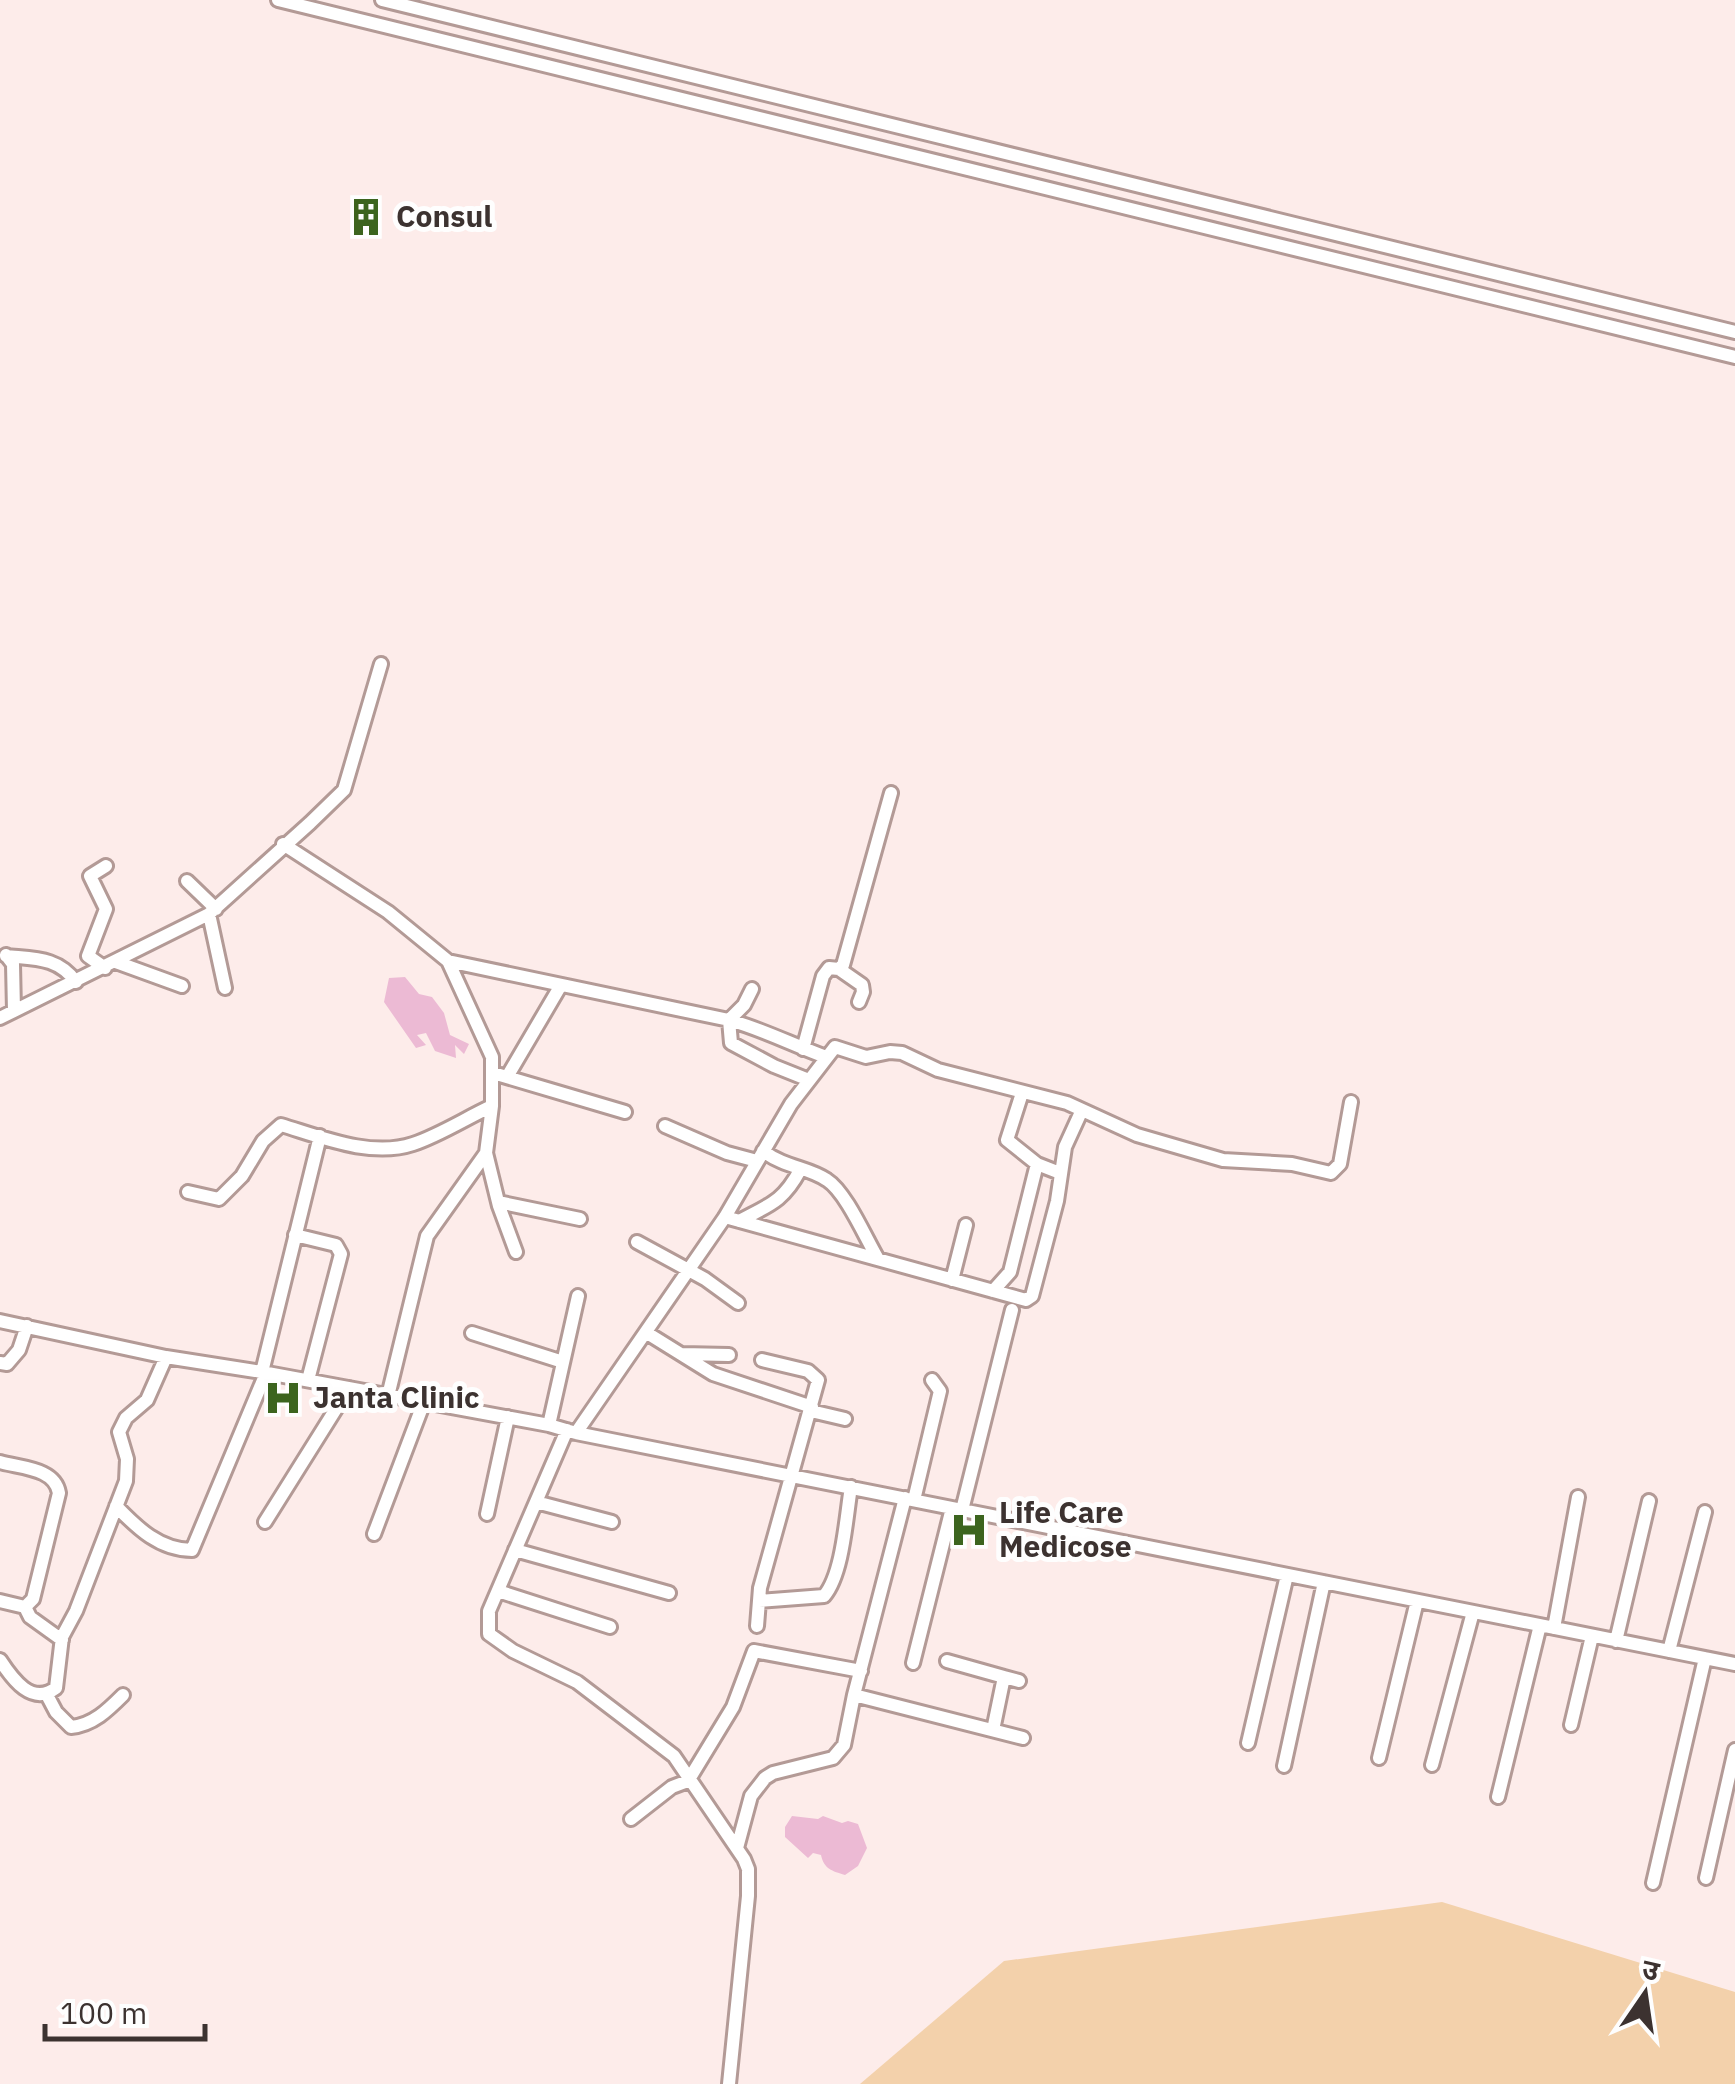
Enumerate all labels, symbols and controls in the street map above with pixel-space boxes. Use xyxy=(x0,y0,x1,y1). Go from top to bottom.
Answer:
building icon: Consul xyxy=(345,196,387,238)
place label: Consul xyxy=(396,196,492,235)
hospital icon: Janta Clinic xyxy=(262,1377,304,1419)
place label: Janta Clinic xyxy=(313,1377,480,1416)
place label: Life Care Medicose xyxy=(999,1492,1132,1565)
hospital icon: Life Care Medicose xyxy=(948,1509,990,1551)
north arrow xyxy=(1595,1944,1695,2044)
text: उ xyxy=(1639,1949,1663,1989)
scale bar xyxy=(45,1979,205,2041)
text: 100 m xyxy=(60,1993,147,2032)

